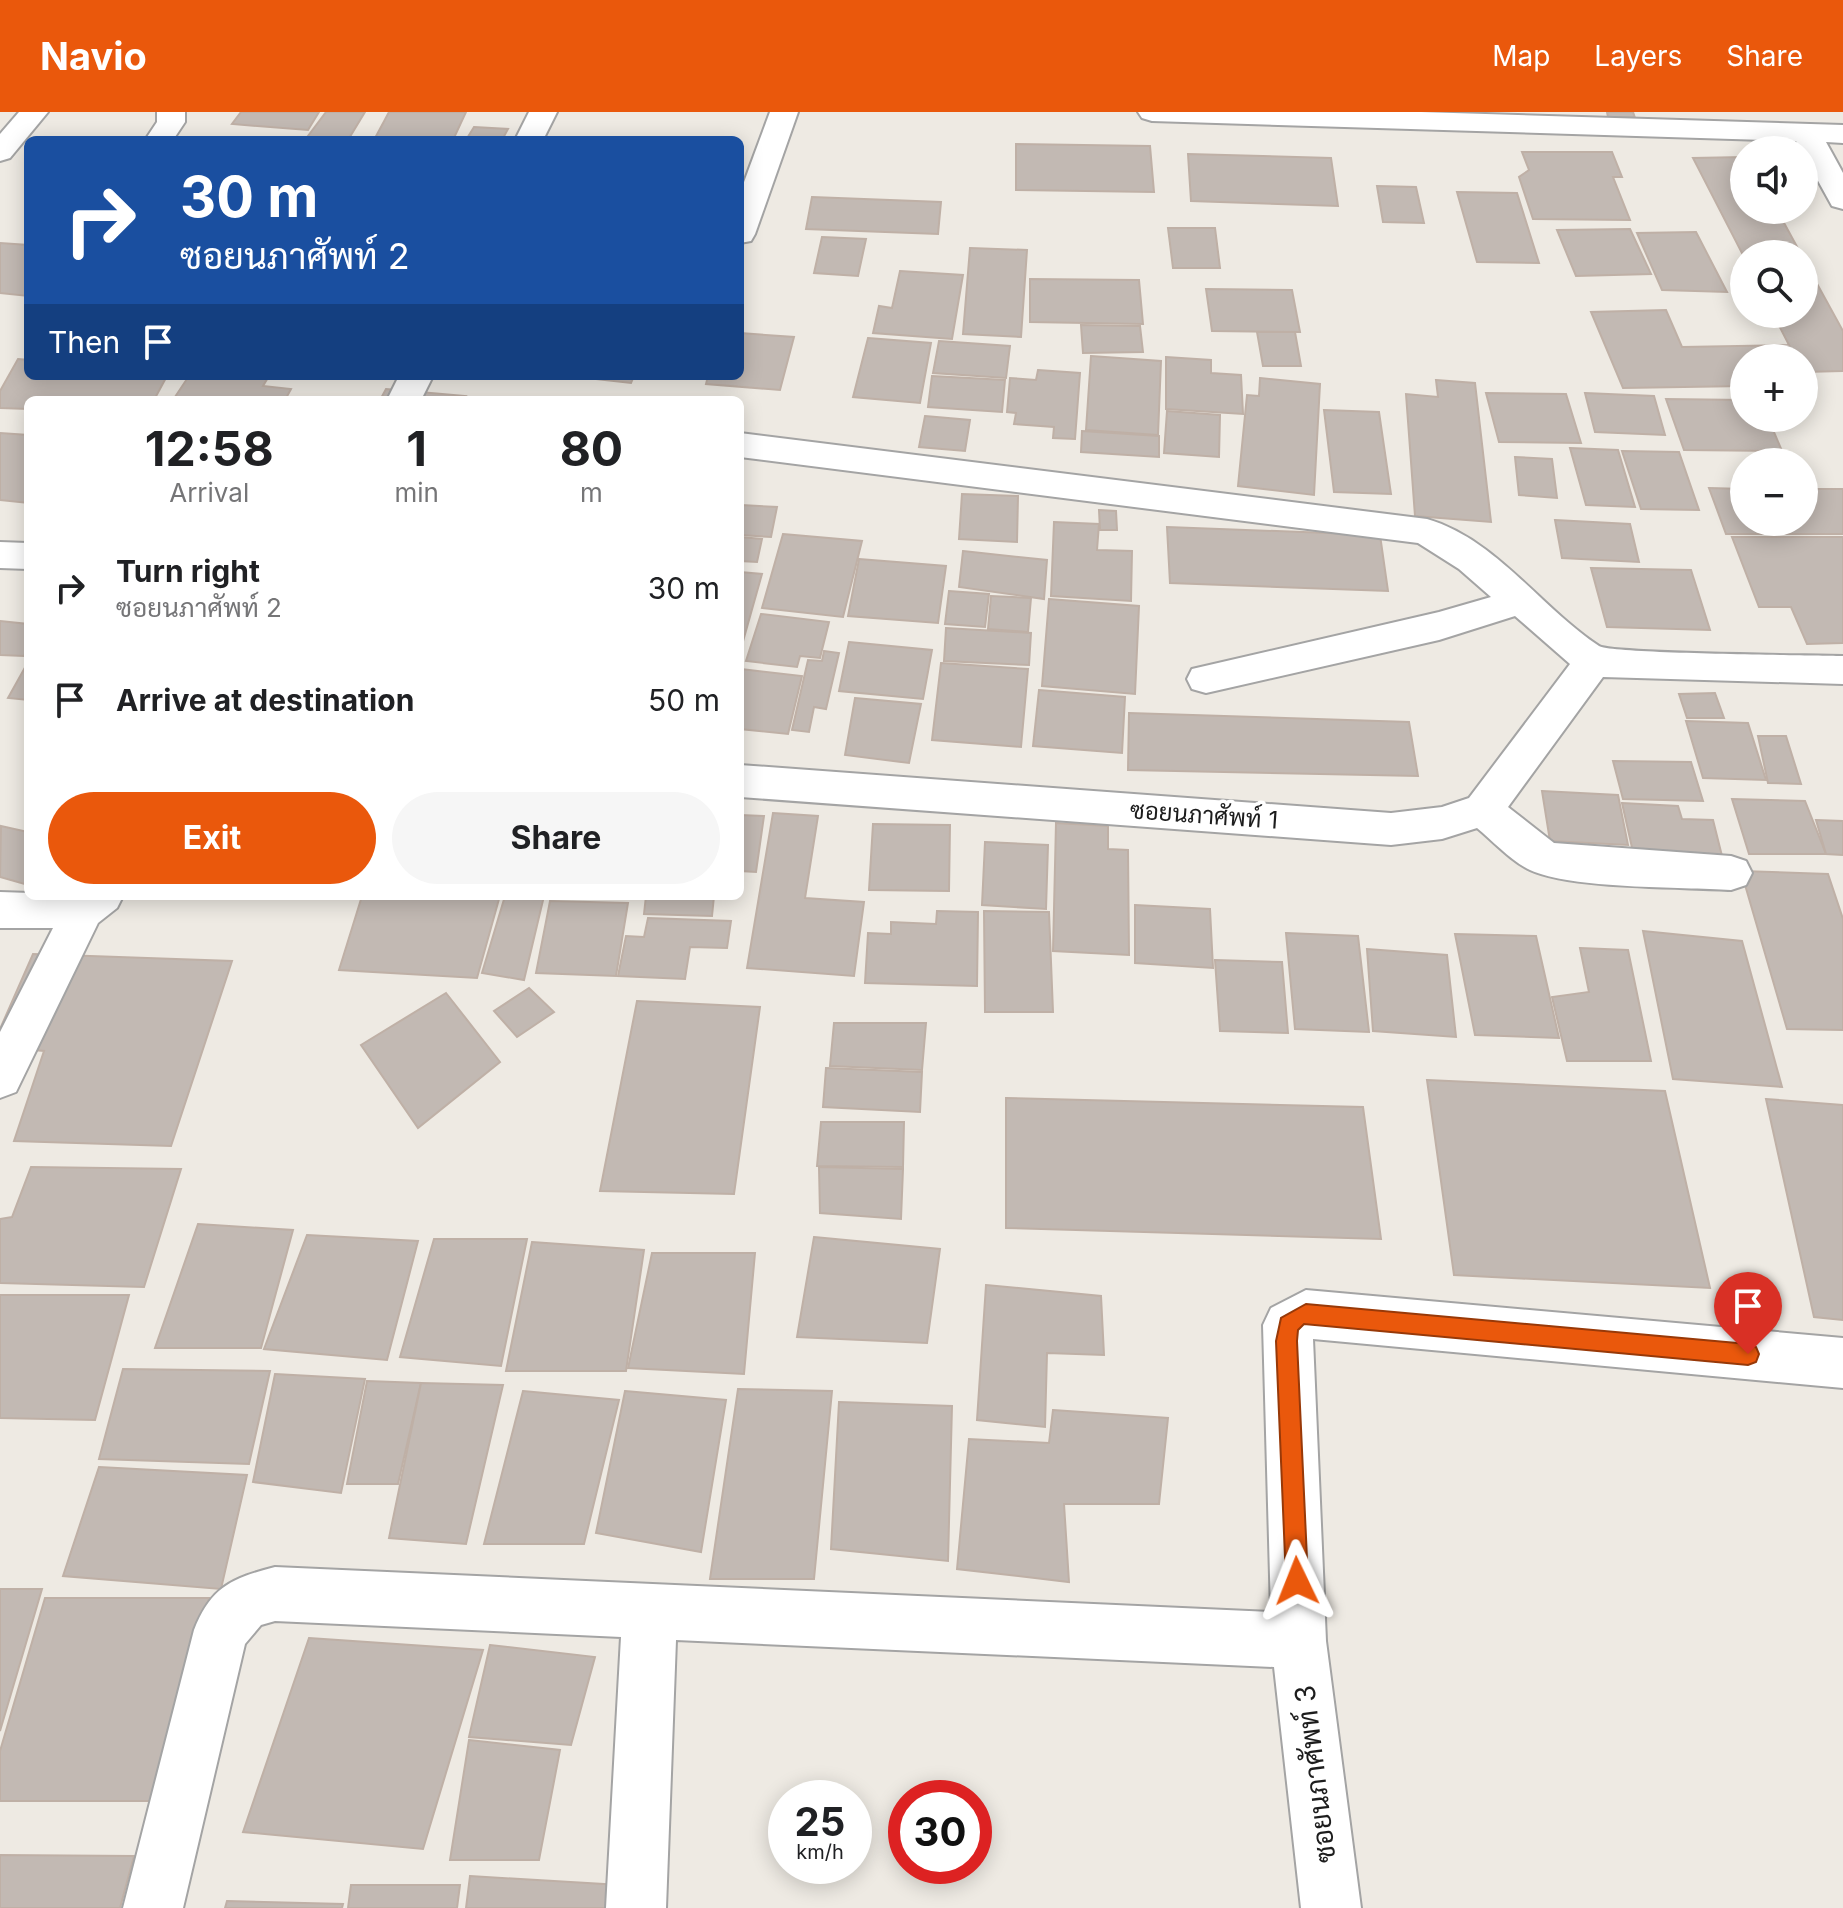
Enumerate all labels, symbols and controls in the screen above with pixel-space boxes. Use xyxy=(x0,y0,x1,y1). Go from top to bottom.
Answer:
text: Navio xyxy=(40,33,147,79)
text: Map xyxy=(1492,39,1550,73)
text: Layers xyxy=(1594,39,1682,73)
text: Share xyxy=(1726,39,1803,73)
map controls xyxy=(1730,136,1818,536)
button: sound xyxy=(1730,136,1818,224)
text: 30 m xyxy=(180,163,318,231)
icon: right xyxy=(48,168,152,272)
text: ซอยนภาศัพท์ 2 xyxy=(180,234,410,278)
button: search xyxy=(1730,240,1818,328)
icon: arrive xyxy=(136,320,180,364)
text: Then xyxy=(48,324,120,360)
button: + xyxy=(1730,344,1818,432)
text: 12:58 xyxy=(145,419,274,478)
text: 1 xyxy=(406,419,427,478)
text: 80 xyxy=(560,419,623,478)
button: − xyxy=(1730,448,1818,536)
text: Arrival xyxy=(169,477,249,508)
text: min xyxy=(394,477,439,508)
text: m xyxy=(580,477,603,508)
text: Turn right xyxy=(116,553,260,589)
icon: right xyxy=(48,566,92,610)
text: 30 m xyxy=(648,570,720,606)
text: ซอยนภาศัพท์ 2 xyxy=(116,592,282,623)
icon: arrive xyxy=(48,678,92,722)
text: Arrive at destination xyxy=(116,682,414,718)
text: 50 m xyxy=(648,682,720,718)
button: Exit xyxy=(48,792,376,884)
button: Share xyxy=(392,792,720,884)
street label: ซอยนภาศัพท์ 1 xyxy=(1129,794,1279,835)
pin xyxy=(1714,1272,1782,1354)
icon: arrive xyxy=(1726,1284,1770,1328)
position arrow xyxy=(1255,1539,1339,1623)
street label: ซอยนภาศัพท์ 3 xyxy=(1285,1683,1343,1865)
speed limit sign: 30 xyxy=(888,1780,992,1884)
text: 25 xyxy=(795,1797,845,1846)
text: km/h xyxy=(796,1840,844,1864)

